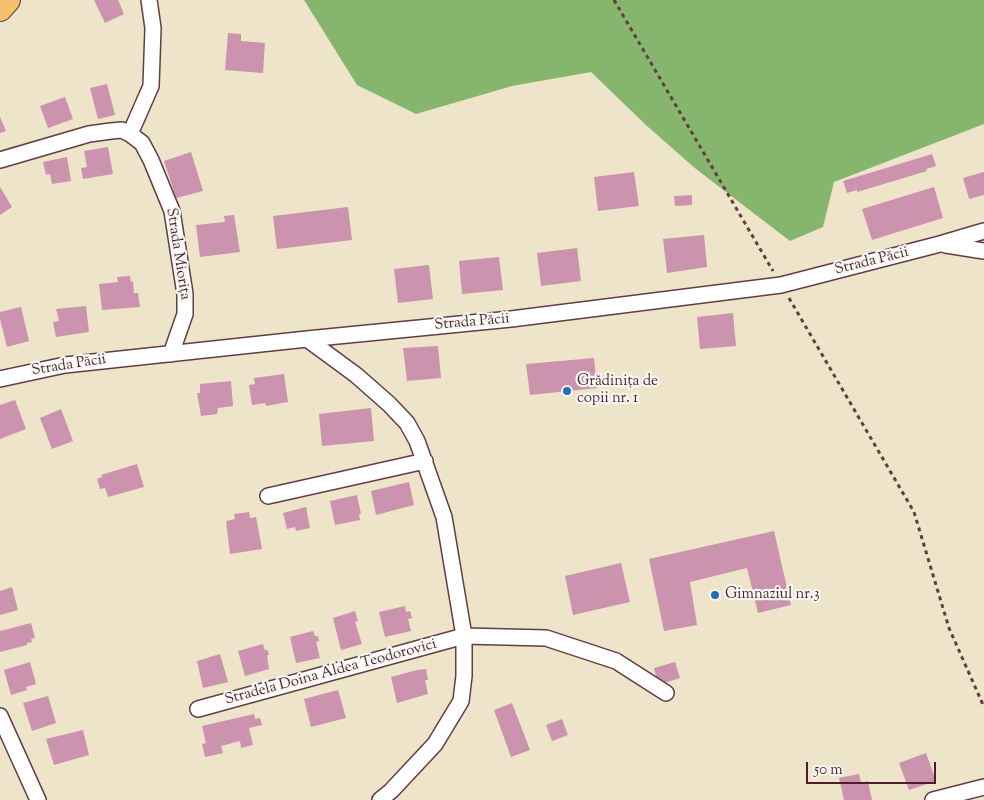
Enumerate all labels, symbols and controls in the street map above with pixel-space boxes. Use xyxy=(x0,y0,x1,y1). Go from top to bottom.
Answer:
street label: Strada Miorița xyxy=(161,207,193,301)
street label: Strada Păcii xyxy=(833,244,911,280)
street label: Strada Păcii xyxy=(434,311,510,335)
street label: Strada Păcii xyxy=(30,351,108,381)
place label: Grădinița de copii nr. 1 xyxy=(577,373,658,408)
marker: Grădinița de copii nr. 1 xyxy=(561,385,573,397)
place label: Gimnaziul nr.3 xyxy=(725,586,820,604)
marker: Gimnaziul nr.3 xyxy=(709,589,721,601)
street label: Stradela Doina Aldea Teodorovici xyxy=(223,636,439,710)
scale bar xyxy=(809,752,939,784)
text: 50 m xyxy=(814,760,843,781)

